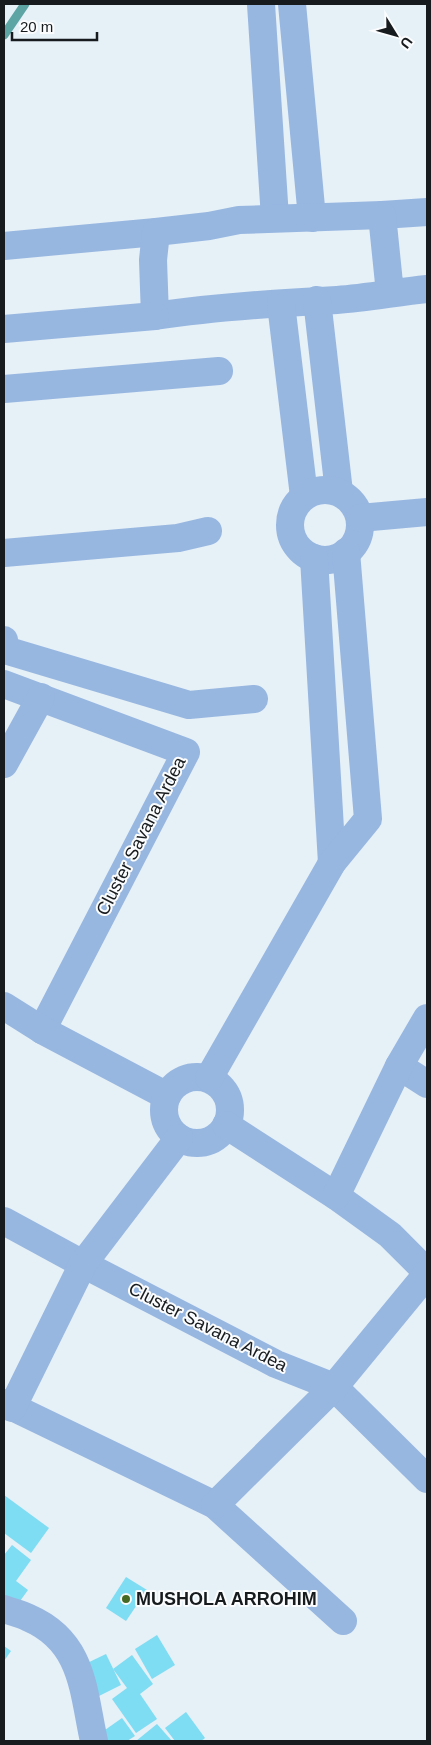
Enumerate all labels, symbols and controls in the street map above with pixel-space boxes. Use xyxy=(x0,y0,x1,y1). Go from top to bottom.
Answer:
scale bar xyxy=(12,10,98,42)
north arrow xyxy=(371,10,421,60)
text: 20 m xyxy=(20,18,53,35)
text: U xyxy=(397,34,416,52)
street label: Cluster Savana Ardea xyxy=(92,753,190,919)
street label: Cluster Savana Ardea xyxy=(125,1278,291,1376)
place label: MUSHOLA ARROHIM xyxy=(136,1589,317,1609)
marker: MUSHOLA ARROHIM xyxy=(120,1593,132,1605)

